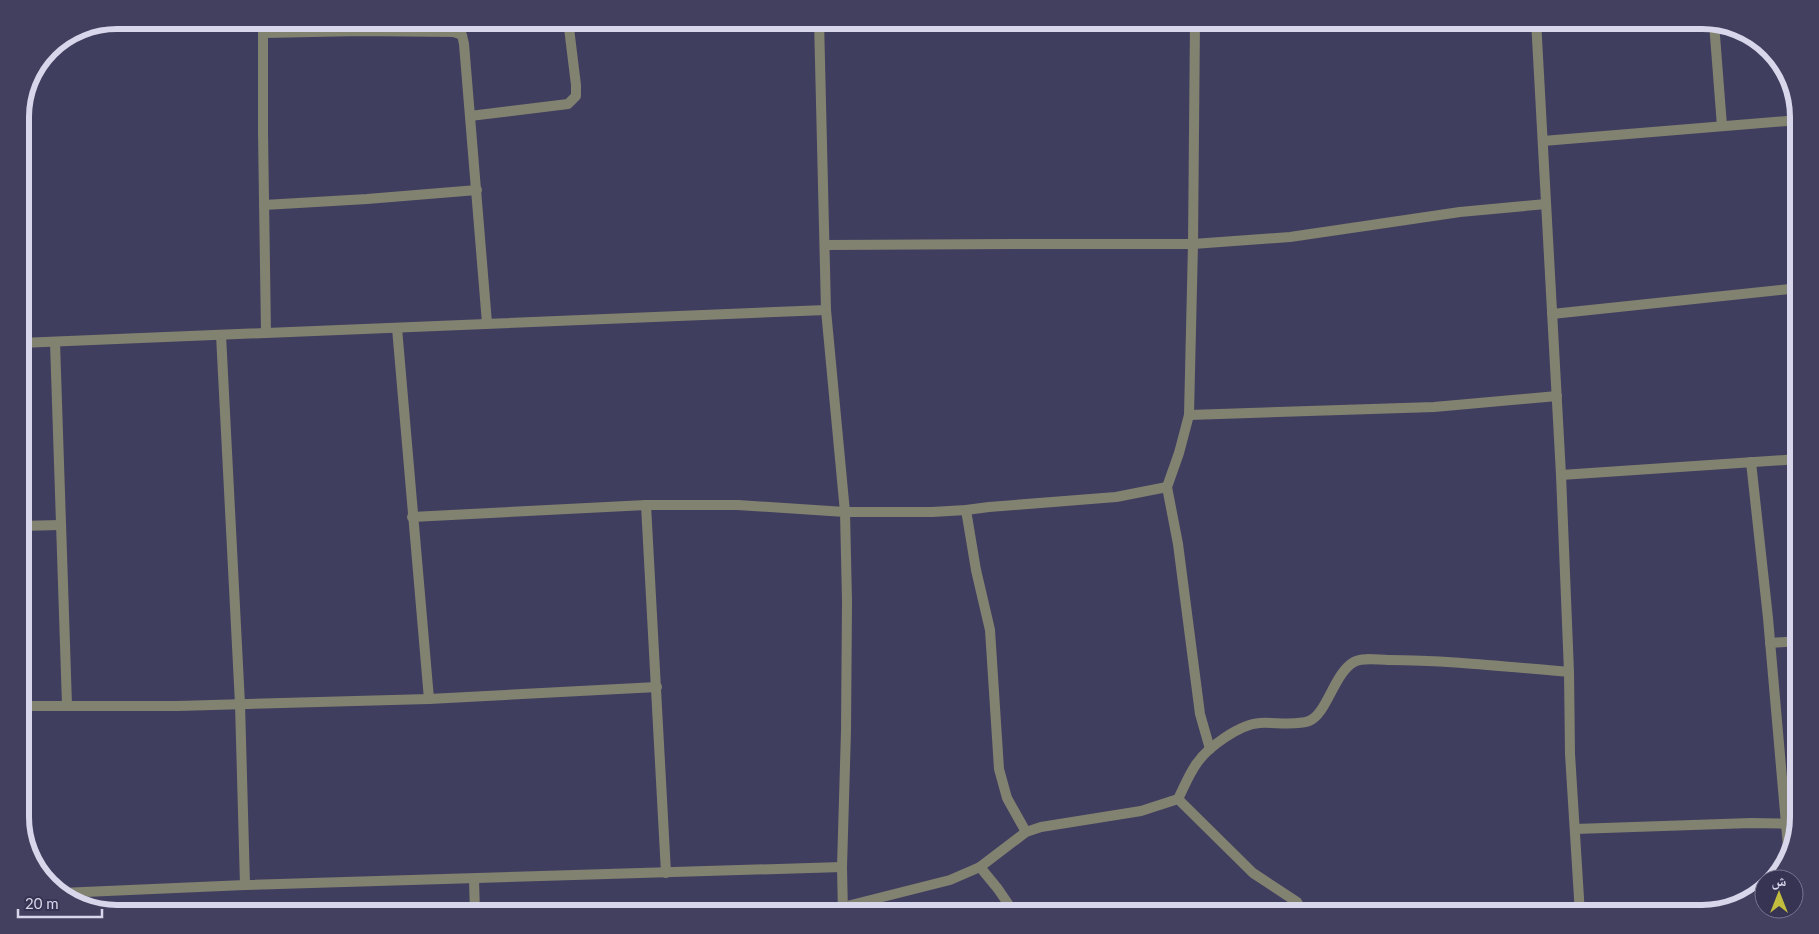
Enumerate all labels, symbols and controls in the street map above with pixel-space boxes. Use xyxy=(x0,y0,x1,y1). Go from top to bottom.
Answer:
north arrow xyxy=(1754,869,1804,919)
text: ش xyxy=(1772,872,1787,890)
scale bar xyxy=(18,886,101,918)
text: 20 m xyxy=(25,894,59,912)

